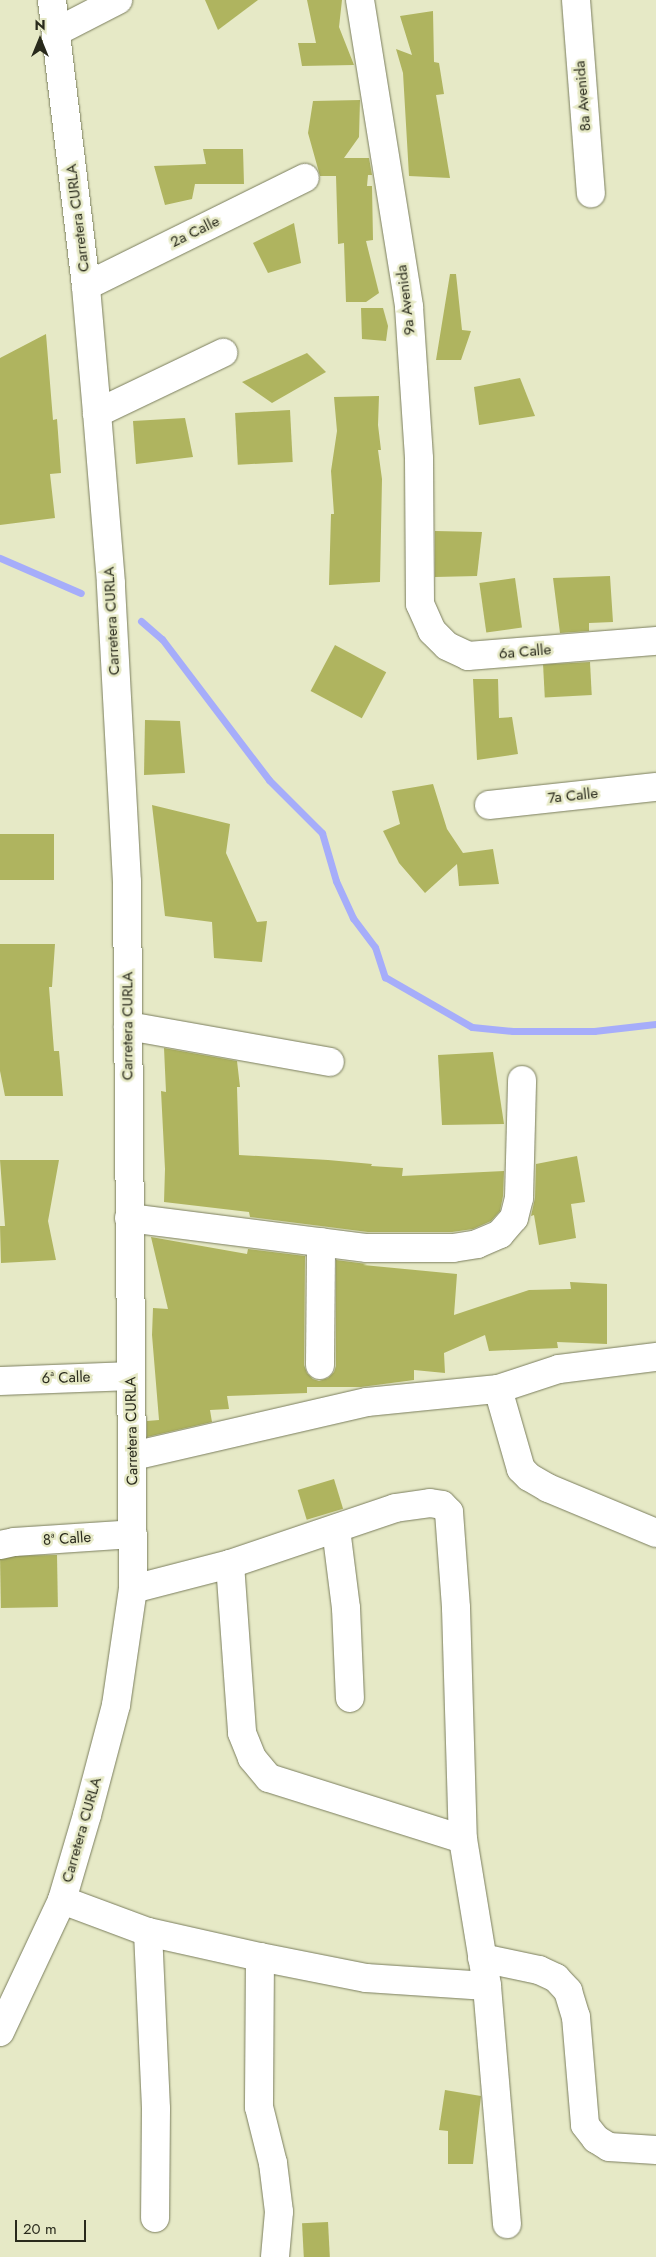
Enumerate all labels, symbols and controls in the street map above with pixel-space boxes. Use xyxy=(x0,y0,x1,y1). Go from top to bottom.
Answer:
north arrow xyxy=(15,15,65,65)
text: N xyxy=(34,15,46,35)
street label: 8a Avenida xyxy=(571,60,595,132)
street label: Carretera CURLA xyxy=(62,163,94,273)
street label: 2a Calle xyxy=(168,212,222,252)
street label: 9a Avenida xyxy=(393,264,419,336)
street label: Carretera CURLA xyxy=(100,566,124,676)
street label: 6a Calle xyxy=(498,641,552,663)
street label: 7a Calle xyxy=(547,784,599,808)
street label: Carretera CURLA xyxy=(119,972,137,1080)
street label: 6ª Calle xyxy=(41,1368,91,1388)
street label: Carretera CURLA xyxy=(122,1377,142,1485)
street label: 8ª Calle xyxy=(42,1528,92,1550)
street label: Carretera CURLA xyxy=(58,1775,106,1885)
scale bar xyxy=(18,2210,89,2242)
text: 20 m xyxy=(23,2218,57,2240)

